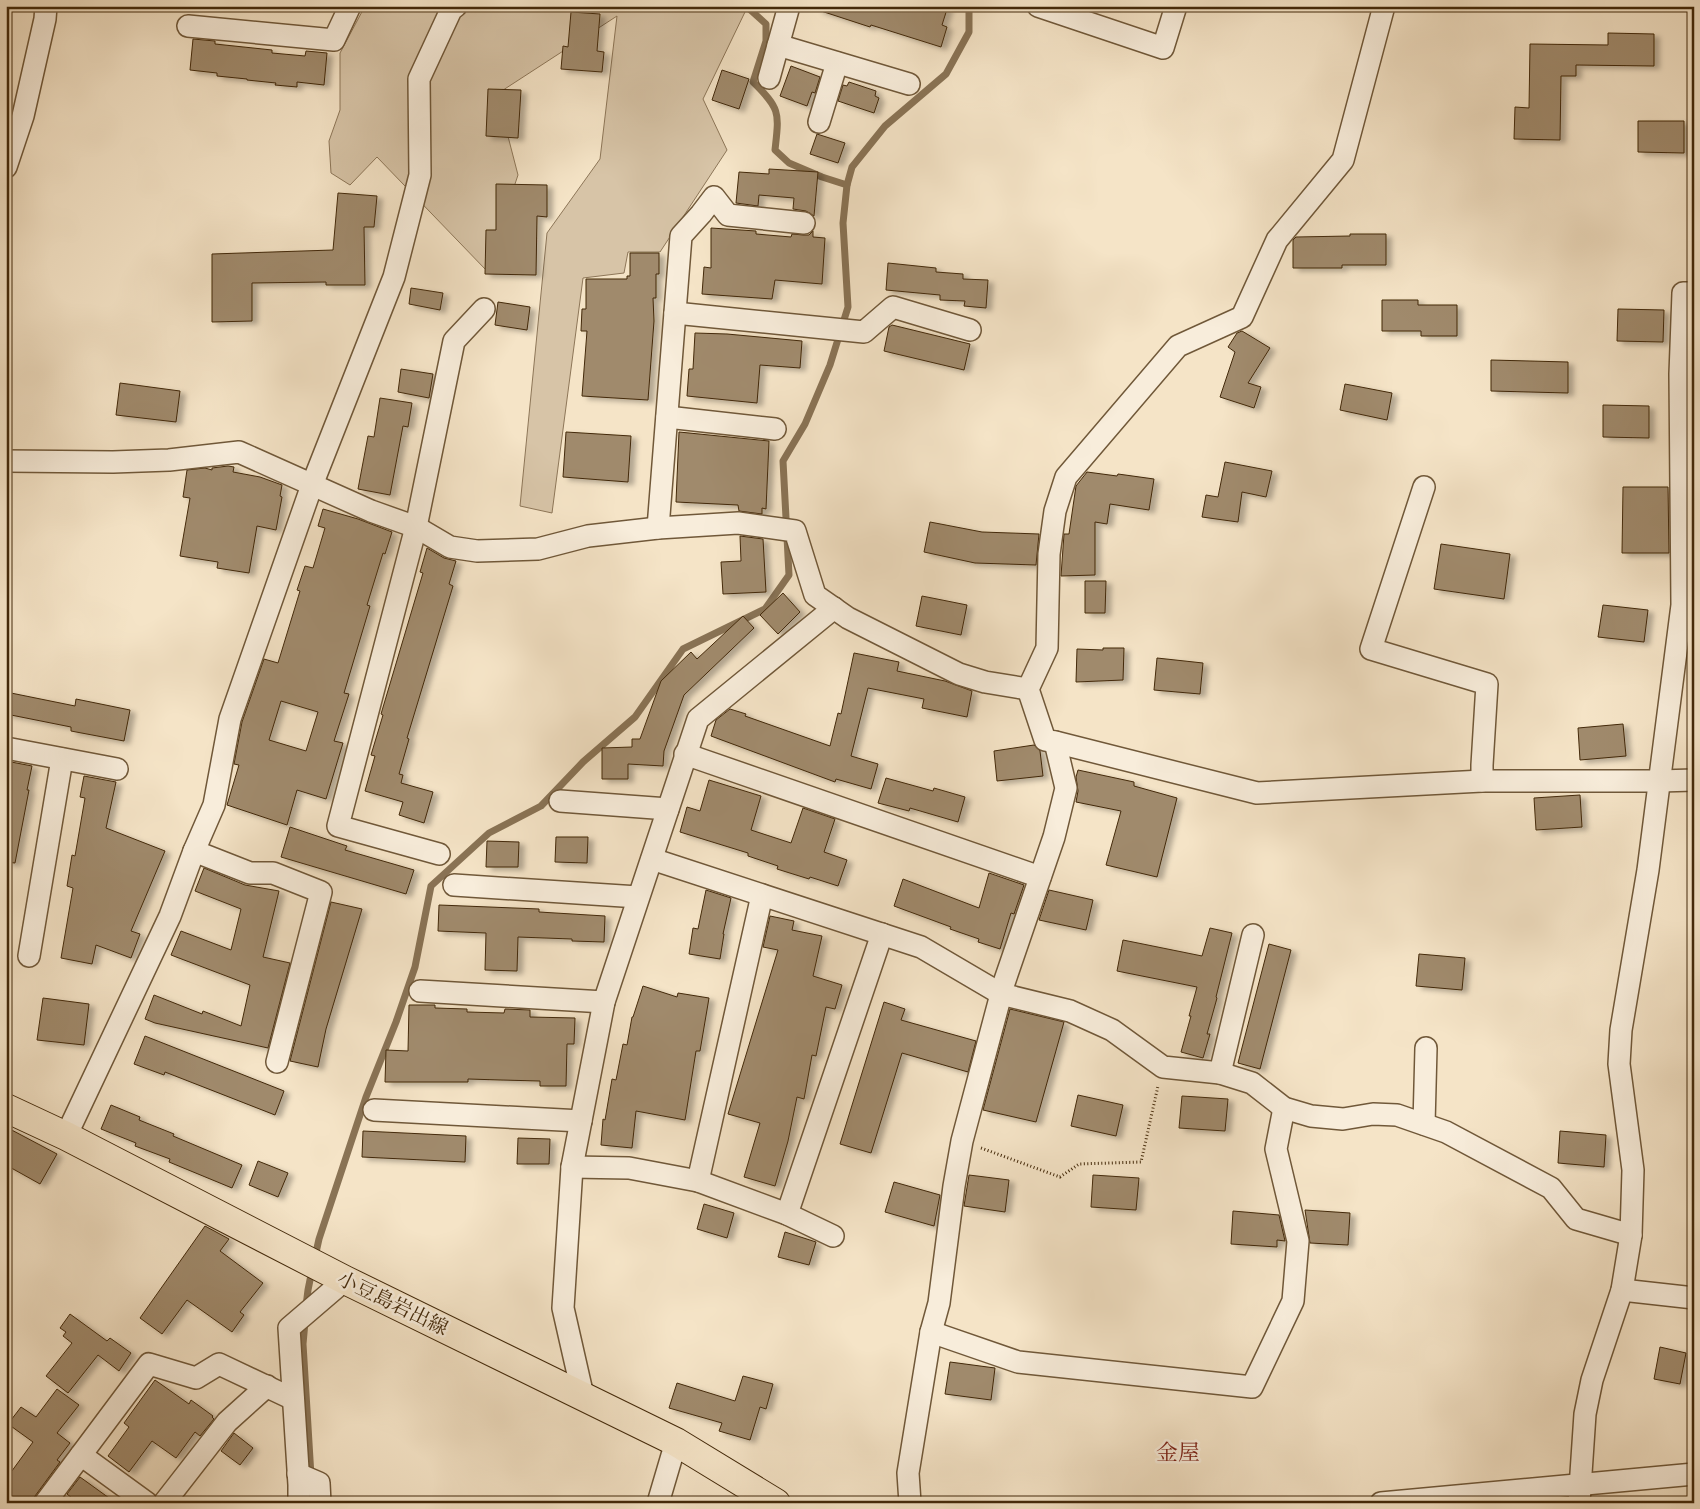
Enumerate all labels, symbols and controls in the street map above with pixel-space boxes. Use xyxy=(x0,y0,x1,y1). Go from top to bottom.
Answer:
street label: 小豆島岩出線 xyxy=(333,1265,453,1341)
district label: 金屋 xyxy=(1156,1438,1200,1467)

